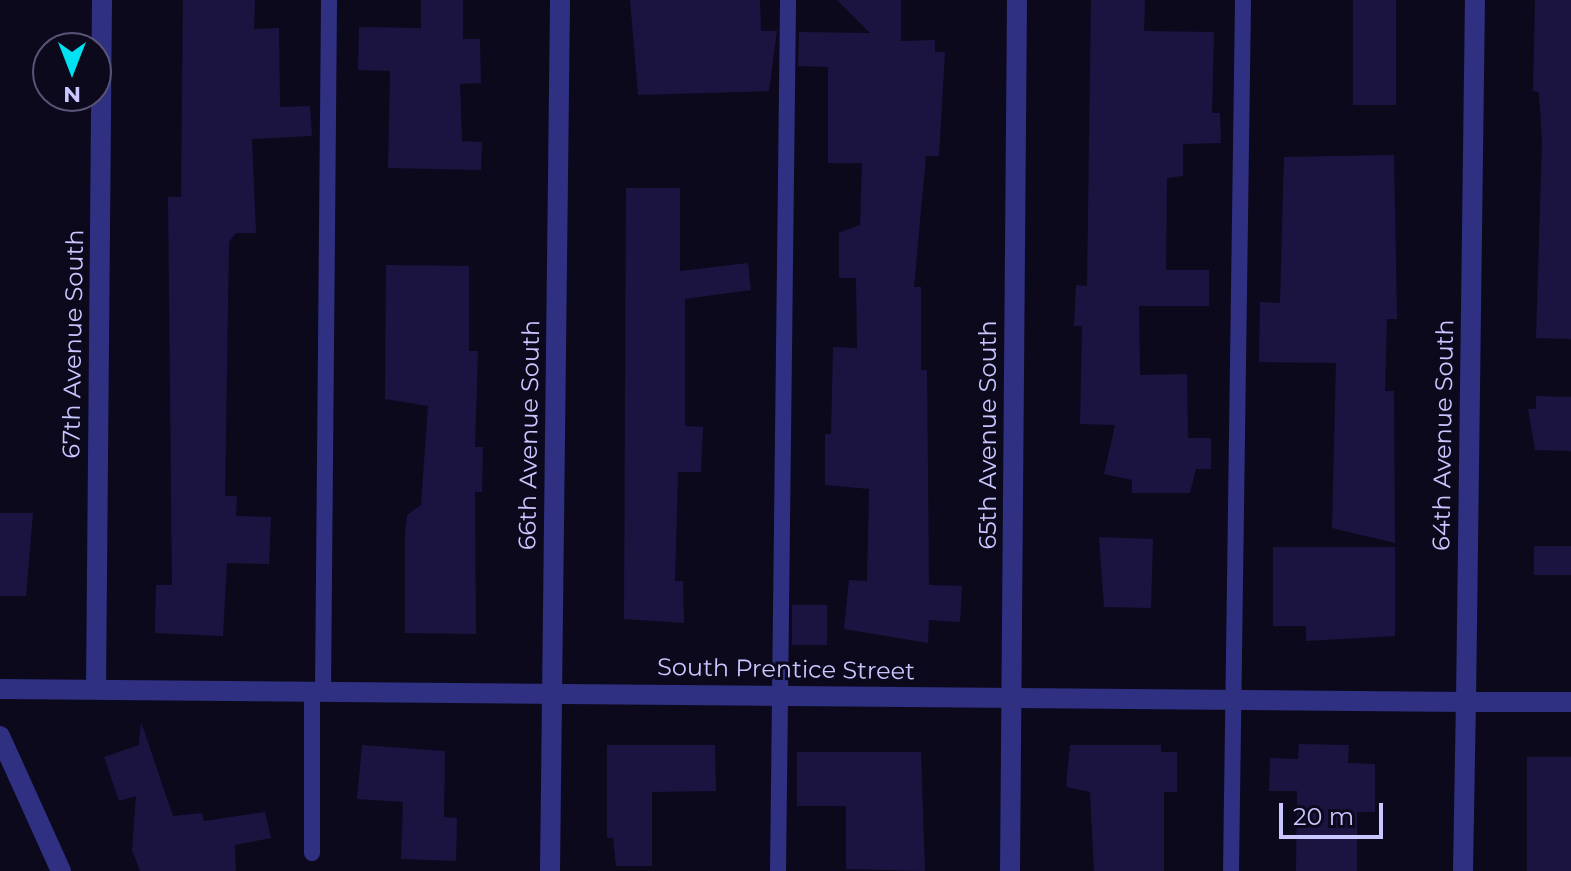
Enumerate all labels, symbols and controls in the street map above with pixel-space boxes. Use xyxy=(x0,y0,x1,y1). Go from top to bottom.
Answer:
north arrow xyxy=(32,32,112,112)
text: N xyxy=(63,81,81,108)
street label: 67th Avenue South xyxy=(57,229,89,459)
street label: 64th Avenue South xyxy=(1427,319,1459,551)
street label: 66th Avenue South xyxy=(513,320,545,550)
street label: 65th Avenue South xyxy=(974,320,1002,550)
street label: South Prentice Street xyxy=(657,652,915,686)
scale bar xyxy=(1283,787,1387,837)
text: 20 m xyxy=(1293,802,1354,831)

